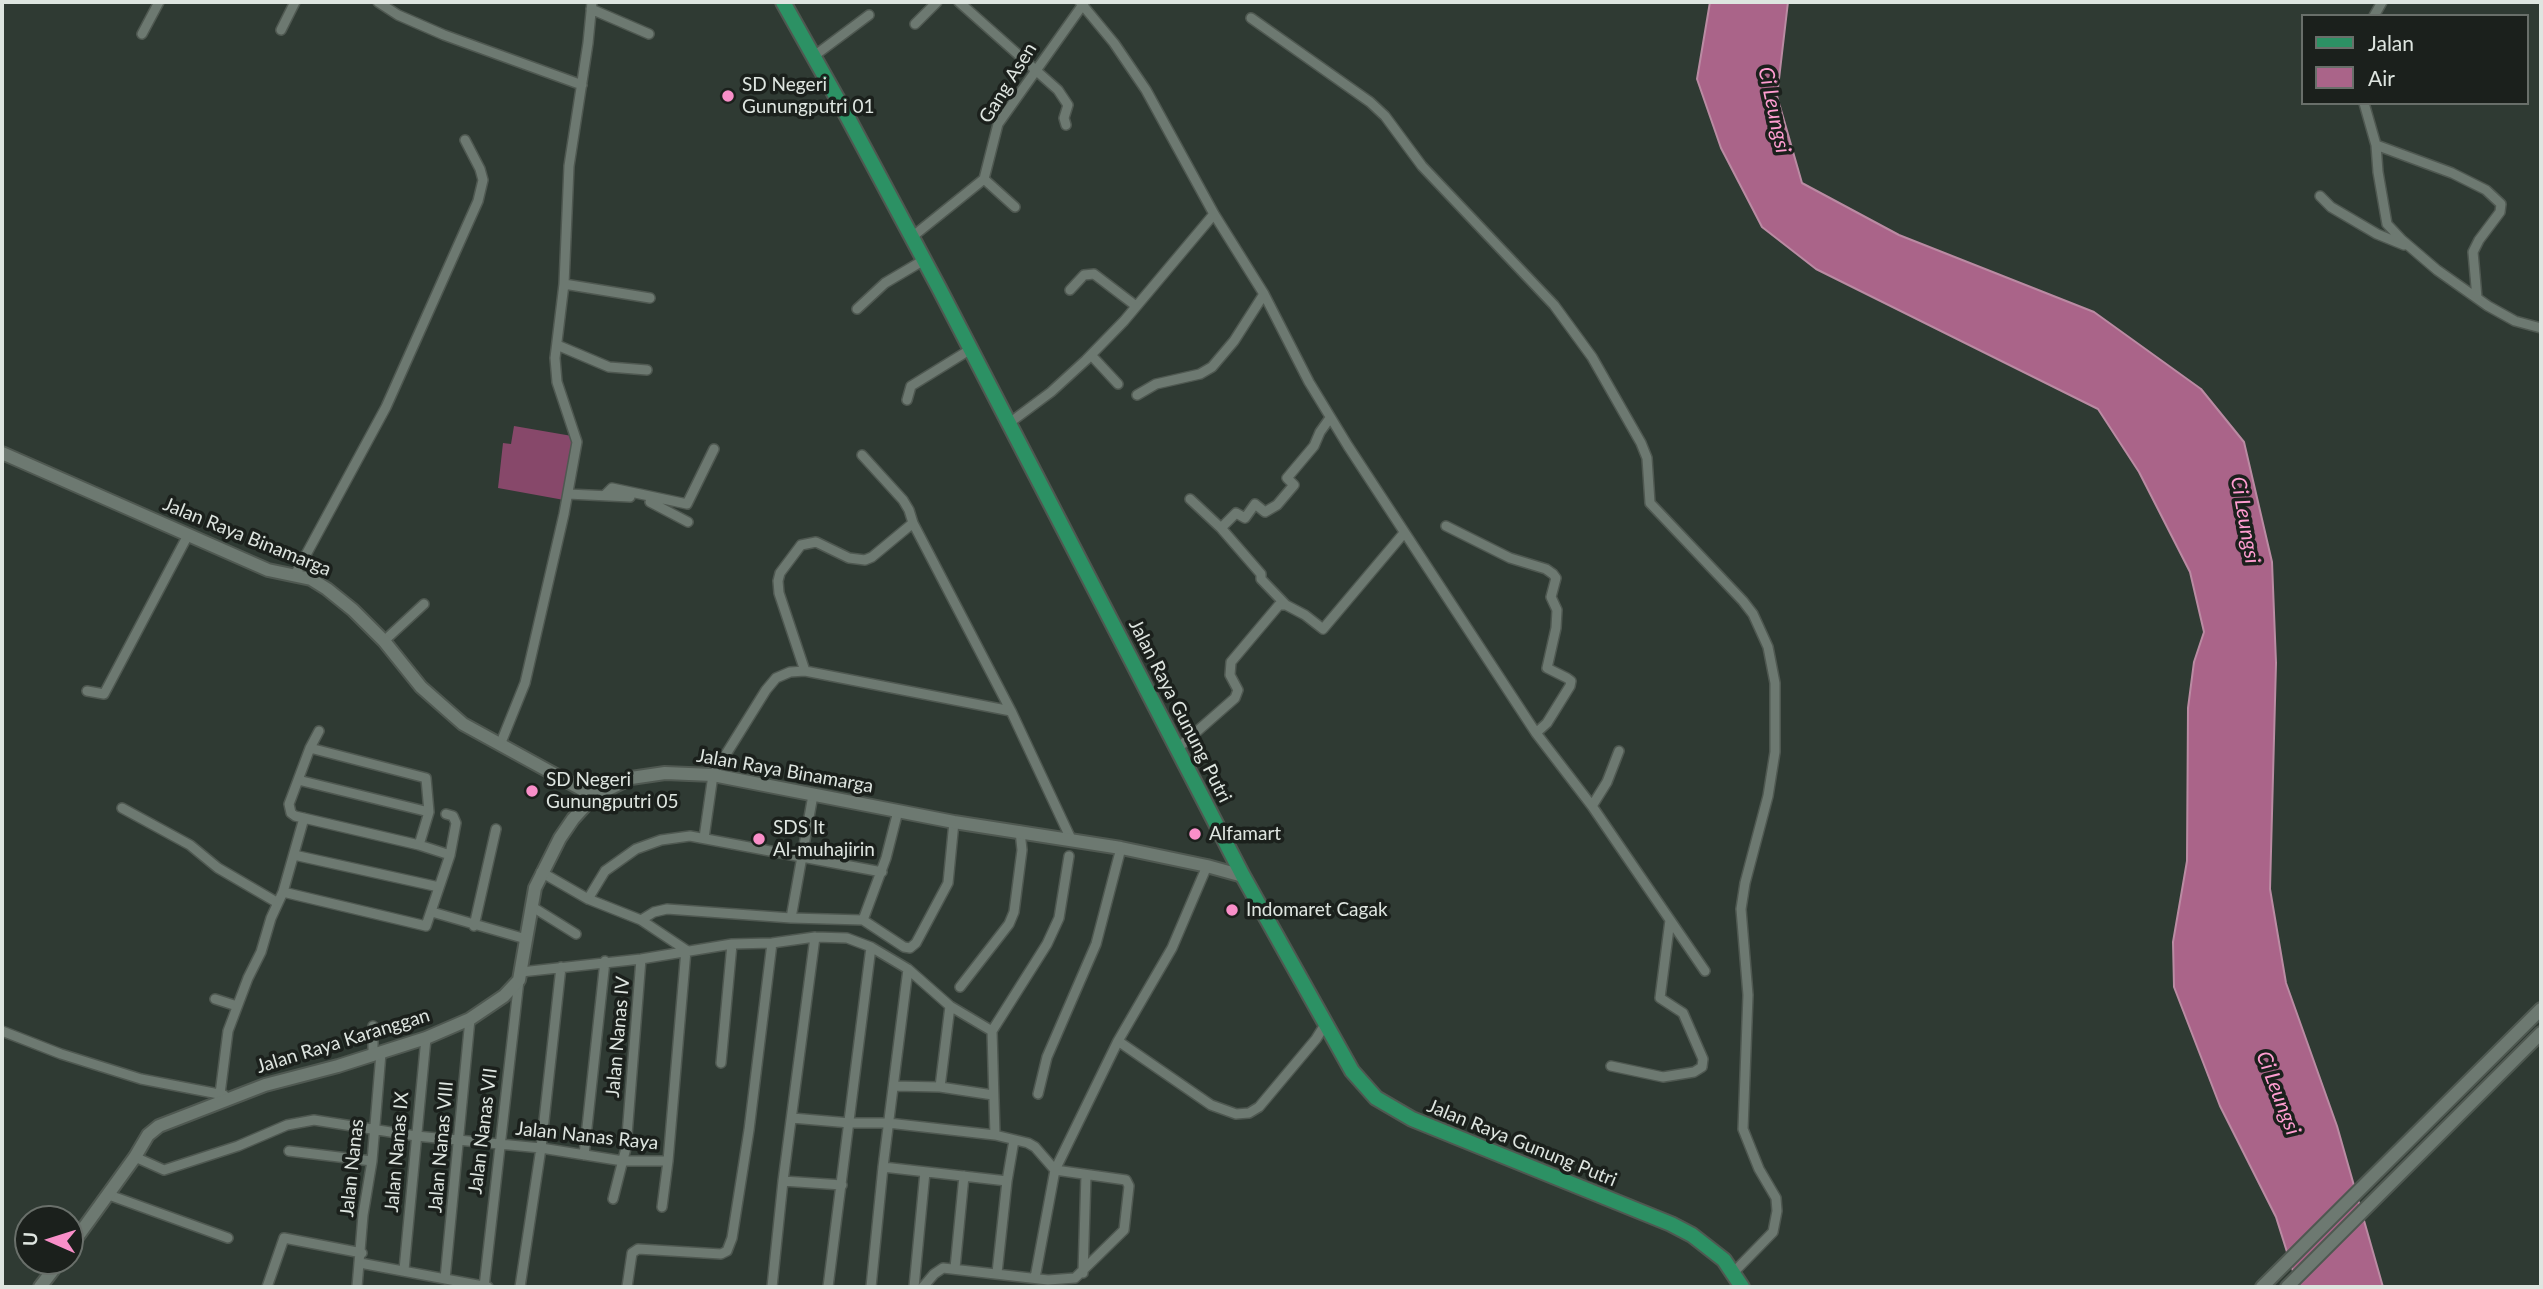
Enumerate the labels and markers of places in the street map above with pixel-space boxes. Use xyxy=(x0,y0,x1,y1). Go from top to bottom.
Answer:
place label: SD Negeri Gunungputri 01 xyxy=(742,74,874,118)
marker: SD Negeri Gunungputri 01 xyxy=(720,88,736,104)
place label: SD Negeri Gunungputri 05 xyxy=(546,769,678,813)
marker: SD Negeri Gunungputri 05 xyxy=(524,783,540,799)
place label: SDS It Al-muhajirin xyxy=(773,817,875,861)
place label: Alfamart xyxy=(1209,823,1281,845)
marker: Alfamart xyxy=(1187,826,1203,842)
marker: SDS It Al-muhajirin xyxy=(751,831,767,847)
place label: Indomaret Cagak xyxy=(1246,899,1388,921)
marker: Indomaret Cagak xyxy=(1224,902,1240,918)

